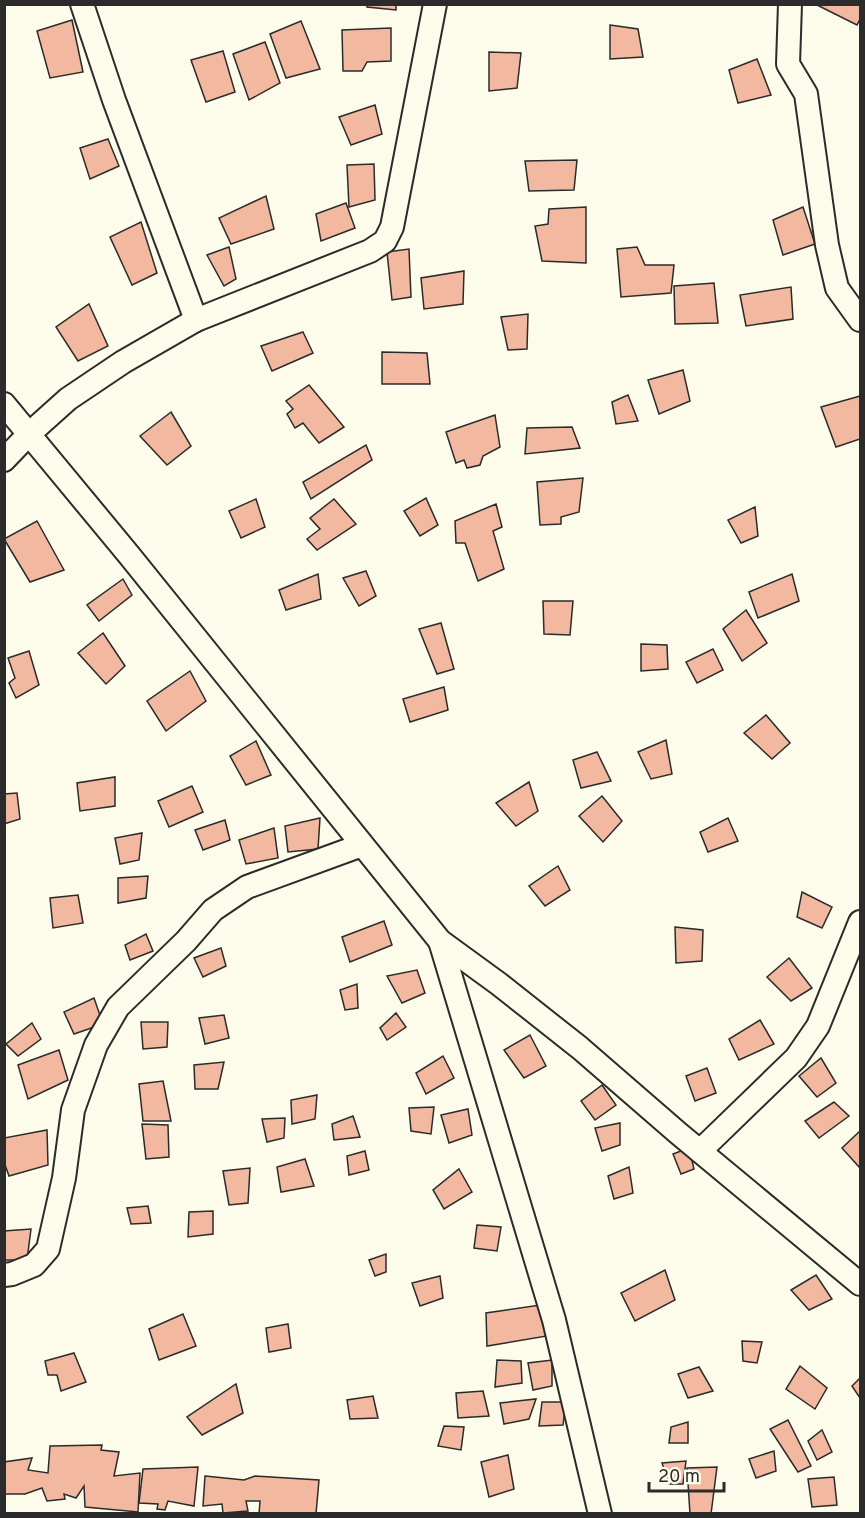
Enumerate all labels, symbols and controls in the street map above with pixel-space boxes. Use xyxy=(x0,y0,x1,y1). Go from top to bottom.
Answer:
scale bar xyxy=(649,1455,724,1493)
text: 20 m xyxy=(658,1466,700,1489)

